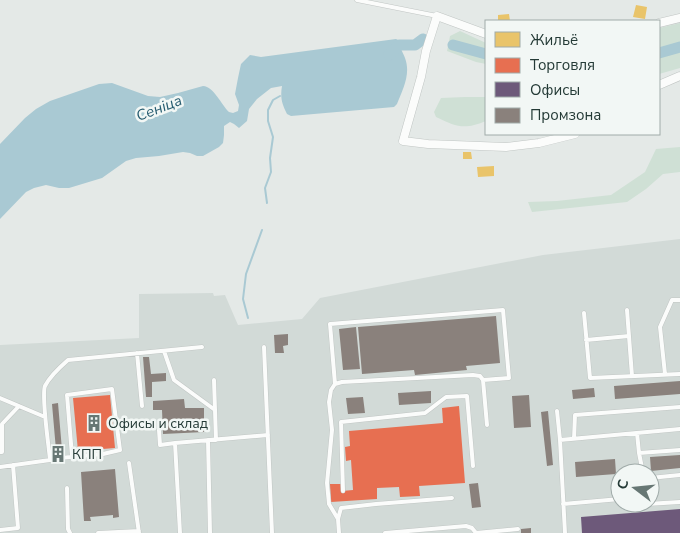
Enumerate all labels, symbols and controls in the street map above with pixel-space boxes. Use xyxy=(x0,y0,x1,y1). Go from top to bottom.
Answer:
legend xyxy=(485,20,660,135)
text: Жильё xyxy=(530,30,578,50)
text: Торговля xyxy=(530,55,595,75)
text: Офисы xyxy=(530,80,580,100)
water label: Сеніца xyxy=(133,90,185,126)
text: Промзона xyxy=(530,105,601,125)
building icon: Офисы и склад xyxy=(84,413,104,433)
place label: Офисы и склад xyxy=(108,414,208,433)
building icon: КПП xyxy=(48,444,68,464)
place label: КПП xyxy=(72,445,102,464)
north arrow xyxy=(610,463,660,513)
text: С xyxy=(613,477,634,492)

